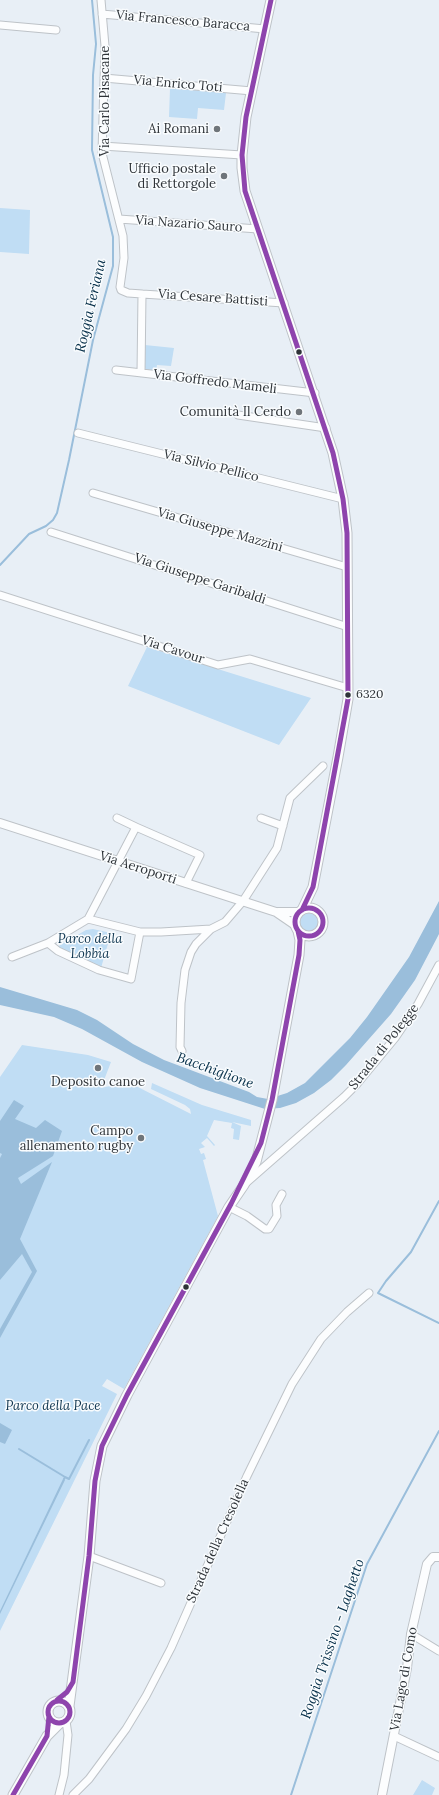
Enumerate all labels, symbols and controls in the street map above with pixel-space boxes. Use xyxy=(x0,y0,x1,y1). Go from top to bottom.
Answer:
street label: Via Francesco Baracca xyxy=(115,7,251,35)
street label: Via Carlo Pisacane xyxy=(97,46,113,156)
street label: Via Enrico Toti xyxy=(133,72,223,96)
place label: Ai Romani xyxy=(148,121,209,137)
marker: Ai Romani xyxy=(212,124,222,134)
place label: Ufficio postale di Rettorgole xyxy=(128,161,216,192)
marker: Ufficio postale di Rettorgole xyxy=(219,171,229,181)
street label: Via Nazario Sauro xyxy=(135,212,243,236)
water label: Roggia Feriana xyxy=(72,258,110,354)
street label: Via Cesare Battisti xyxy=(157,286,269,310)
unlabelled marker xyxy=(294,347,304,357)
street label: Via Goffredo Mameli xyxy=(152,367,278,397)
place label: Comunità Il Cerdo xyxy=(180,404,291,420)
marker: Comunità Il Cerdo xyxy=(294,407,304,417)
street label: Via Silvio Pellico xyxy=(162,447,260,485)
street label: Via Giuseppe Mazzini xyxy=(156,505,284,555)
street label: Via Giuseppe Garibaldi xyxy=(132,550,268,608)
street label: Via Cavour xyxy=(140,633,206,667)
place label: 6320 xyxy=(356,688,384,702)
marker: 6320 xyxy=(343,690,353,700)
street label: Via Aeroporti xyxy=(97,848,179,888)
park label: Parco della Lobbia xyxy=(58,931,122,962)
street label: Strada di Polegge xyxy=(346,1001,422,1093)
water label: Bacchiglione xyxy=(174,1049,256,1093)
marker: Deposito canoe xyxy=(93,1063,103,1073)
place label: Deposito canoe xyxy=(51,1074,145,1090)
place label: Campo allenamento rugby xyxy=(20,1123,133,1154)
marker: Campo allenamento rugby xyxy=(136,1133,146,1143)
unlabelled marker xyxy=(181,1282,191,1292)
park label: Parco della Pace xyxy=(5,1398,101,1414)
street label: Strada della Cresolella xyxy=(184,1477,252,1605)
water label: Roggia Trissino - Laghetto xyxy=(298,1557,368,1721)
street label: Via Lago di Como xyxy=(387,1626,421,1732)

